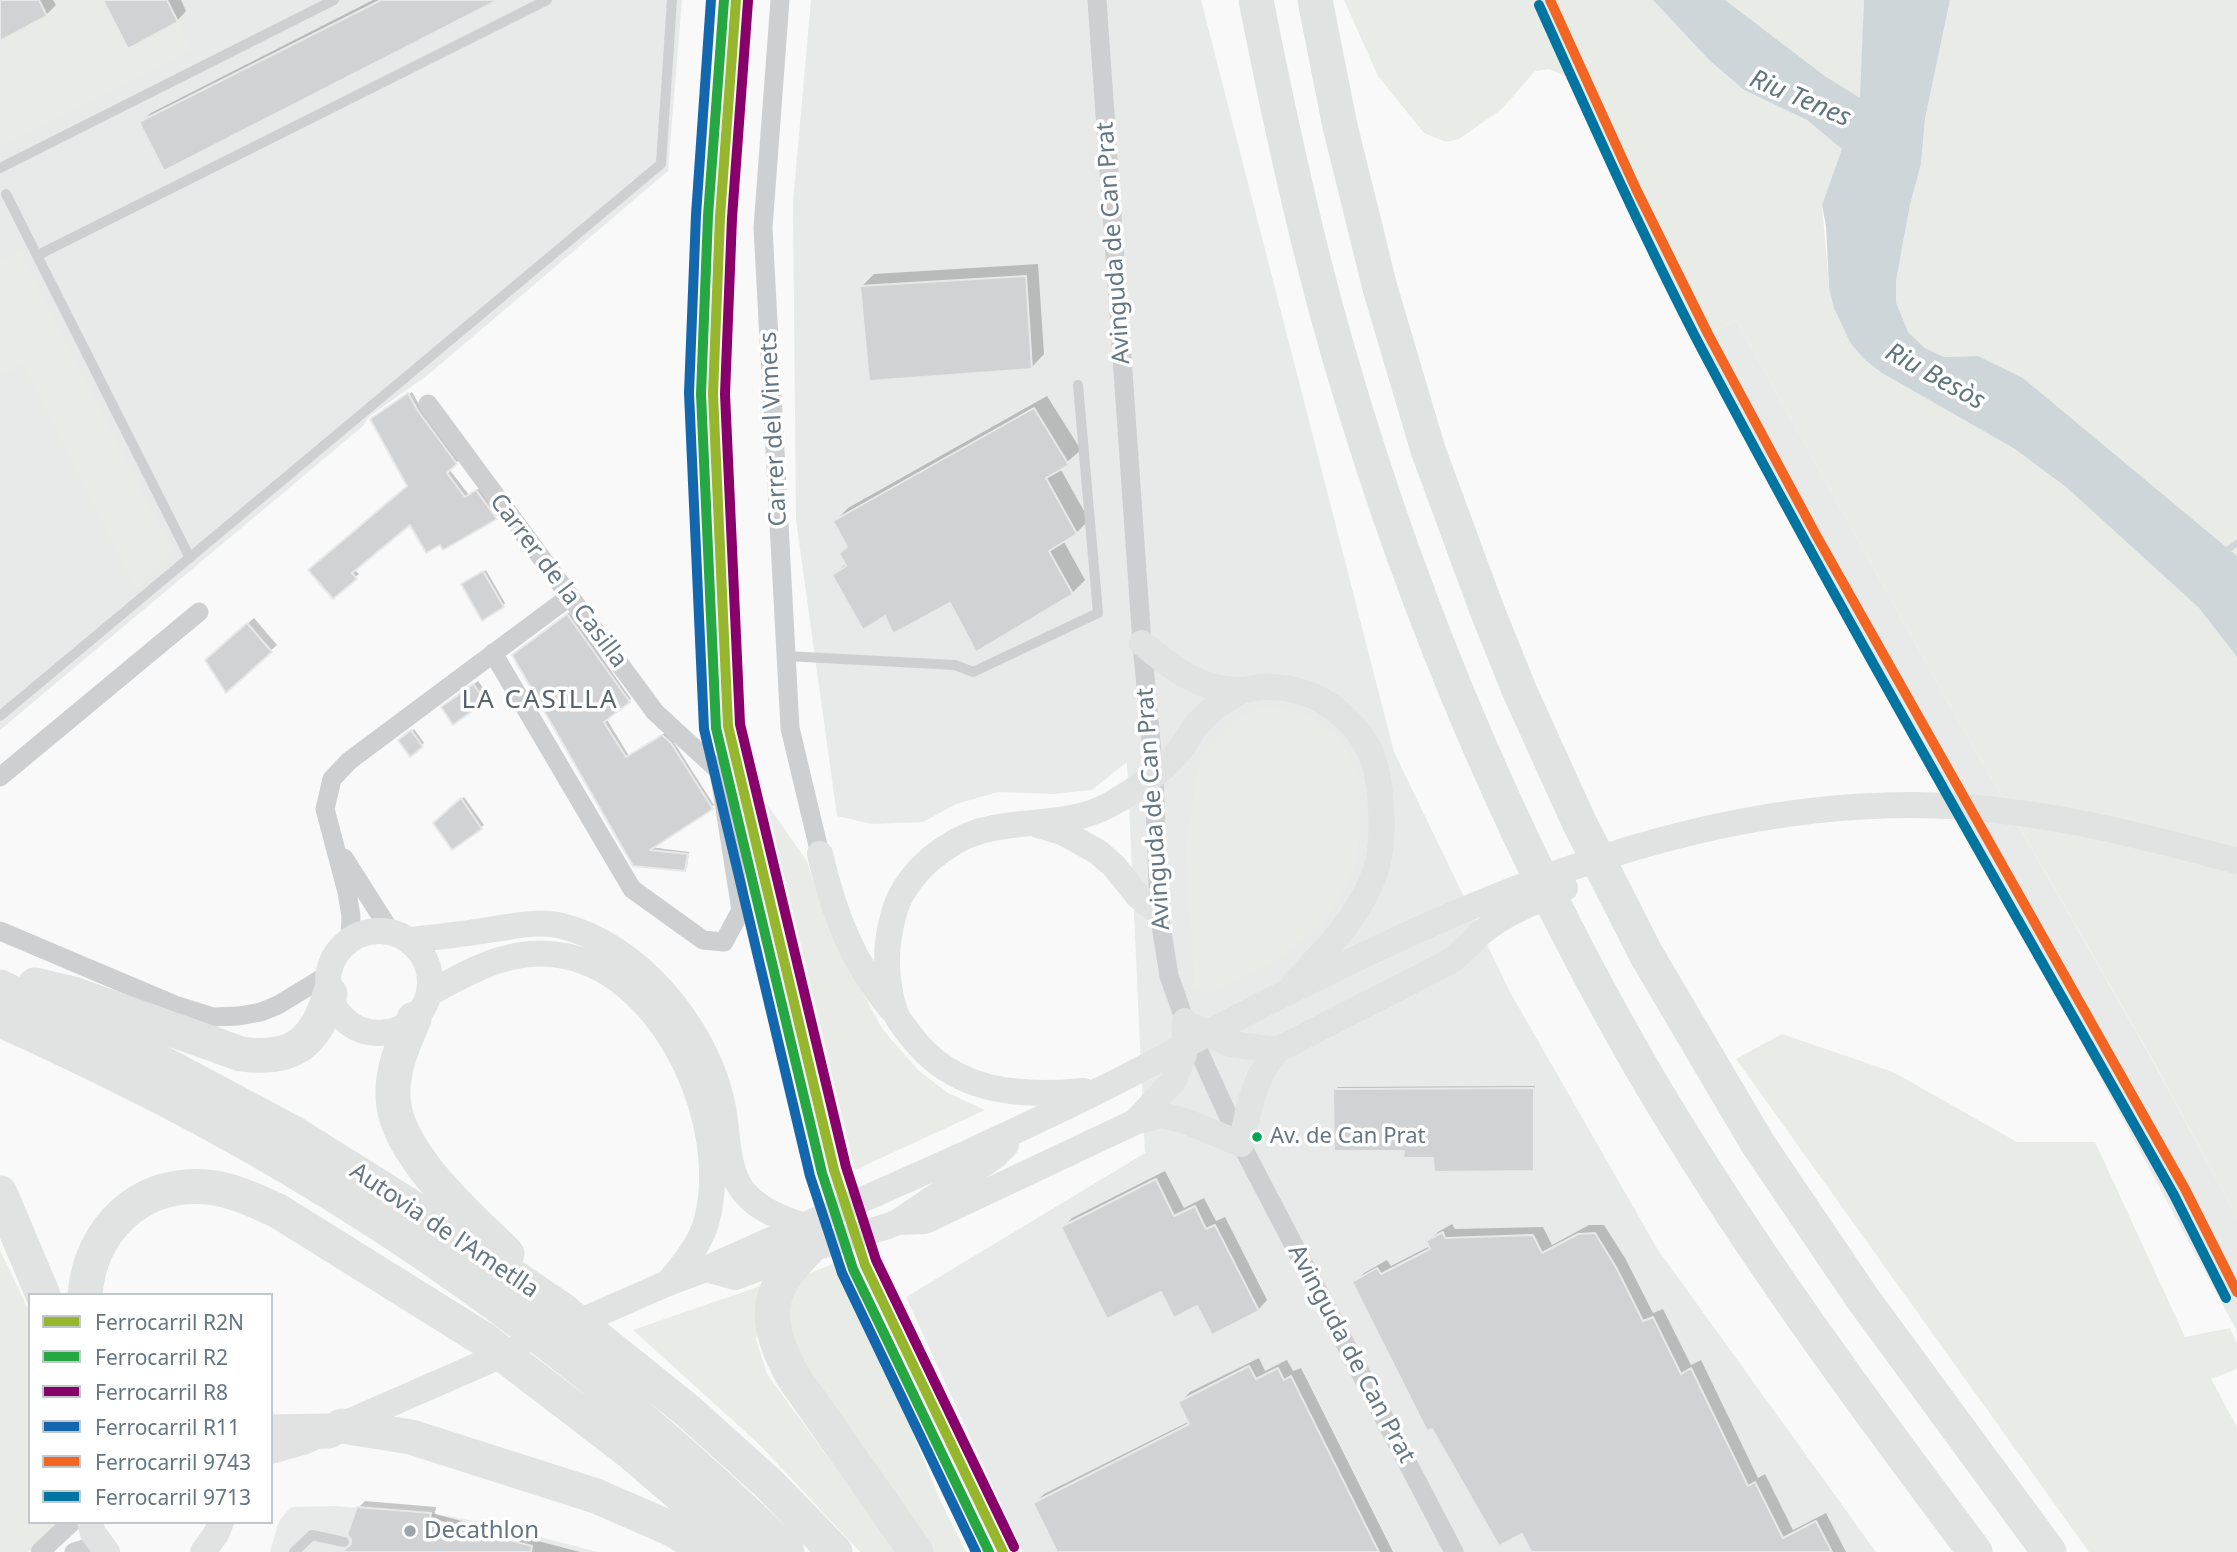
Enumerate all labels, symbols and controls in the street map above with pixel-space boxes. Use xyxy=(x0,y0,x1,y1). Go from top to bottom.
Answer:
water label: Riu Tenes xyxy=(1745,64,1855,134)
street label: Avinguda de Can Prat xyxy=(1091,121,1137,365)
street label: Carrer del Vimets xyxy=(755,331,793,527)
water label: Riu Besòs xyxy=(1880,337,1990,417)
street label: Carrer de la Casilla xyxy=(483,488,633,674)
district label: LA CASILLA xyxy=(463,685,617,717)
street label: Avinguda de Can Prat xyxy=(1131,687,1177,931)
place label: Av. de Can Prat xyxy=(1270,1124,1425,1150)
marker: Av. de Can Prat xyxy=(1250,1130,1264,1144)
street label: Autovia de l'Ametlla xyxy=(344,1157,544,1305)
street label: Avinguda de Can Prat xyxy=(1281,1240,1421,1468)
legend xyxy=(28,1293,273,1524)
text: Ferrocarril R2N xyxy=(95,1308,244,1336)
text: Ferrocarril R2 xyxy=(95,1343,228,1371)
text: Ferrocarril R8 xyxy=(95,1378,228,1406)
text: Ferrocarril R11 xyxy=(95,1413,240,1441)
text: Ferrocarril 9743 xyxy=(95,1448,251,1476)
text: Ferrocarril 9713 xyxy=(95,1483,251,1511)
place label: Decathlon xyxy=(424,1517,539,1545)
marker: Decathlon xyxy=(402,1523,418,1539)

